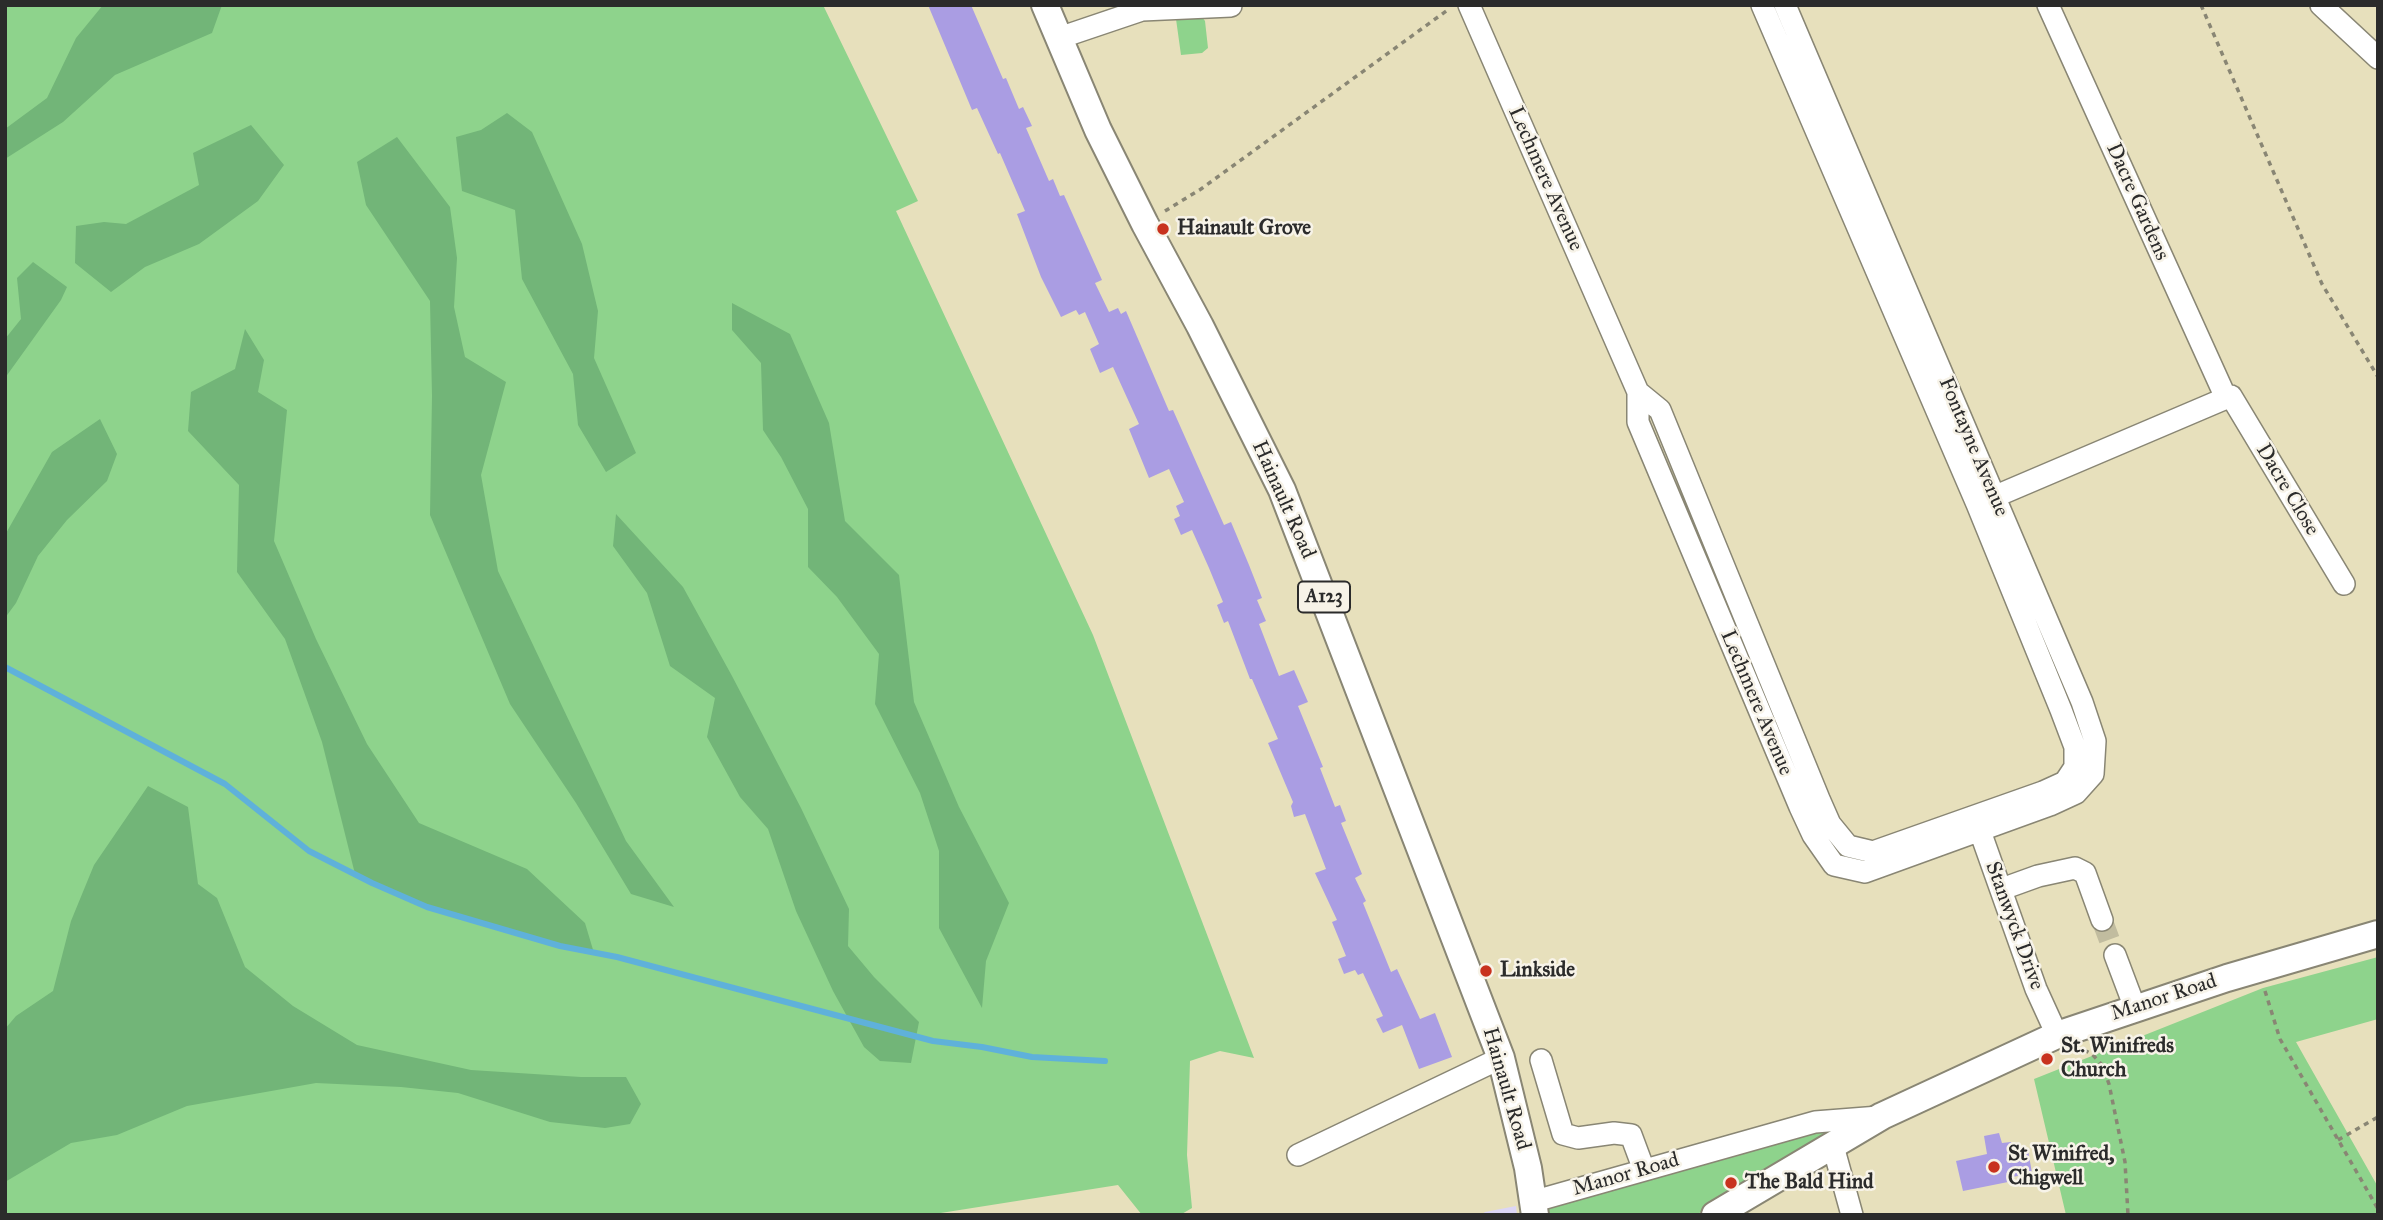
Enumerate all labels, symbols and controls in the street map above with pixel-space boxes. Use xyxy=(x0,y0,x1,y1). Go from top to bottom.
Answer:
street label: Lechmere Avenue xyxy=(1502,103,1588,255)
street label: Dacre Gardens xyxy=(2100,139,2174,265)
place label: Hainault Grove xyxy=(1177,216,1311,242)
marker: Hainault Grove xyxy=(1155,221,1171,237)
street label: Fontayne Avenue xyxy=(1932,374,2014,520)
street label: Hainault Road xyxy=(1246,437,1320,563)
street label: Dacre Close xyxy=(2250,440,2324,540)
road number: A123 xyxy=(1298,582,1350,612)
street label: Lechmere Avenue xyxy=(1714,627,1798,779)
street label: Stanwyck Drive xyxy=(1979,858,2049,994)
place label: Linkside xyxy=(1500,958,1575,984)
marker: Linkside xyxy=(1478,963,1494,979)
street label: Manor Road xyxy=(2108,969,2220,1027)
street label: Hainault Road xyxy=(1476,1025,1536,1153)
place label: St. Winifreds Church xyxy=(2061,1034,2174,1084)
marker: St. Winifreds Church xyxy=(2039,1051,2055,1067)
place label: St Winifred, Chigwell xyxy=(2008,1142,2114,1192)
street label: Manor Road xyxy=(1570,1148,1682,1202)
marker: St Winifred, Chigwell xyxy=(1986,1159,2002,1175)
place label: The Bald Hind xyxy=(1745,1170,1874,1196)
marker: The Bald Hind xyxy=(1723,1175,1739,1191)

